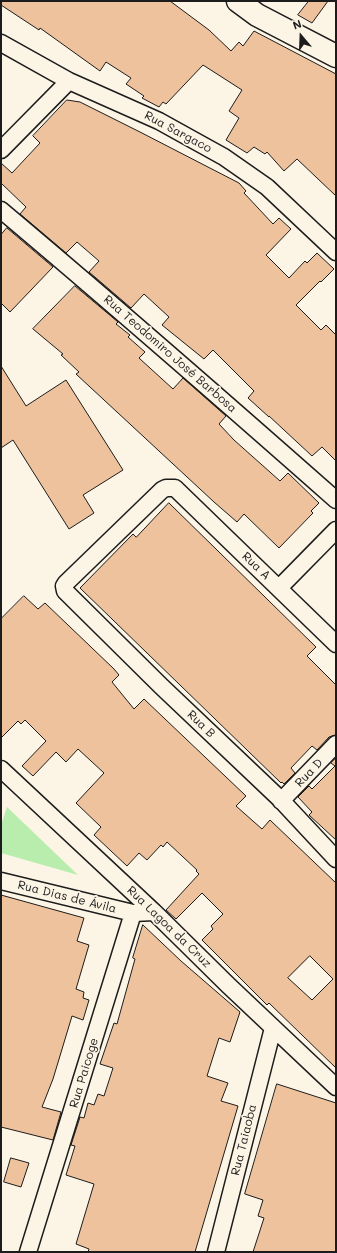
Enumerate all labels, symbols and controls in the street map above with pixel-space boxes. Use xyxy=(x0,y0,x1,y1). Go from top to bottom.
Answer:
north arrow xyxy=(281,16,321,56)
text: N xyxy=(291,16,303,33)
street label: Rua Sargaco xyxy=(142,108,214,156)
street label: Rua Teodomiro José Barbosa xyxy=(101,292,239,416)
street label: Rua A xyxy=(239,549,273,583)
street label: Rua B xyxy=(184,707,218,741)
street label: Rua D xyxy=(292,756,326,790)
street label: Rua Dias de Ávila xyxy=(16,878,118,916)
street label: Rua Lagoa da Cruz xyxy=(124,883,214,971)
street label: Rua Paicoge xyxy=(66,1036,102,1110)
street label: Rua Taiaoba xyxy=(228,1103,260,1177)

